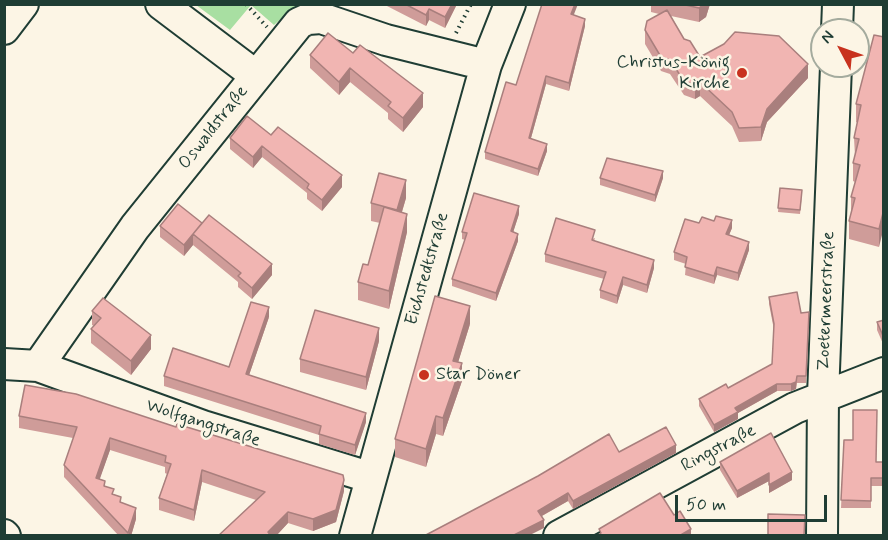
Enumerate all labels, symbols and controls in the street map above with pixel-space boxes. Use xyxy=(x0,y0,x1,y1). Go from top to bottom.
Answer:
north arrow xyxy=(810,18,870,78)
text: N xyxy=(816,26,839,48)
place label: Christus-König Kirche xyxy=(617,52,730,94)
marker: Christus-König Kirche xyxy=(735,66,749,80)
street label: Oswaldstraße xyxy=(175,82,253,174)
street label: Eichstedtstraße xyxy=(402,210,454,328)
street label: Zoetermeerstraße xyxy=(814,231,840,371)
place label: Star Döner xyxy=(436,364,520,386)
marker: Star Döner xyxy=(417,368,431,382)
street label: Wolfgangstraße xyxy=(143,395,263,453)
street label: Ringstraße xyxy=(678,420,760,478)
scale bar xyxy=(678,483,830,521)
text: 50 m xyxy=(686,493,726,517)

